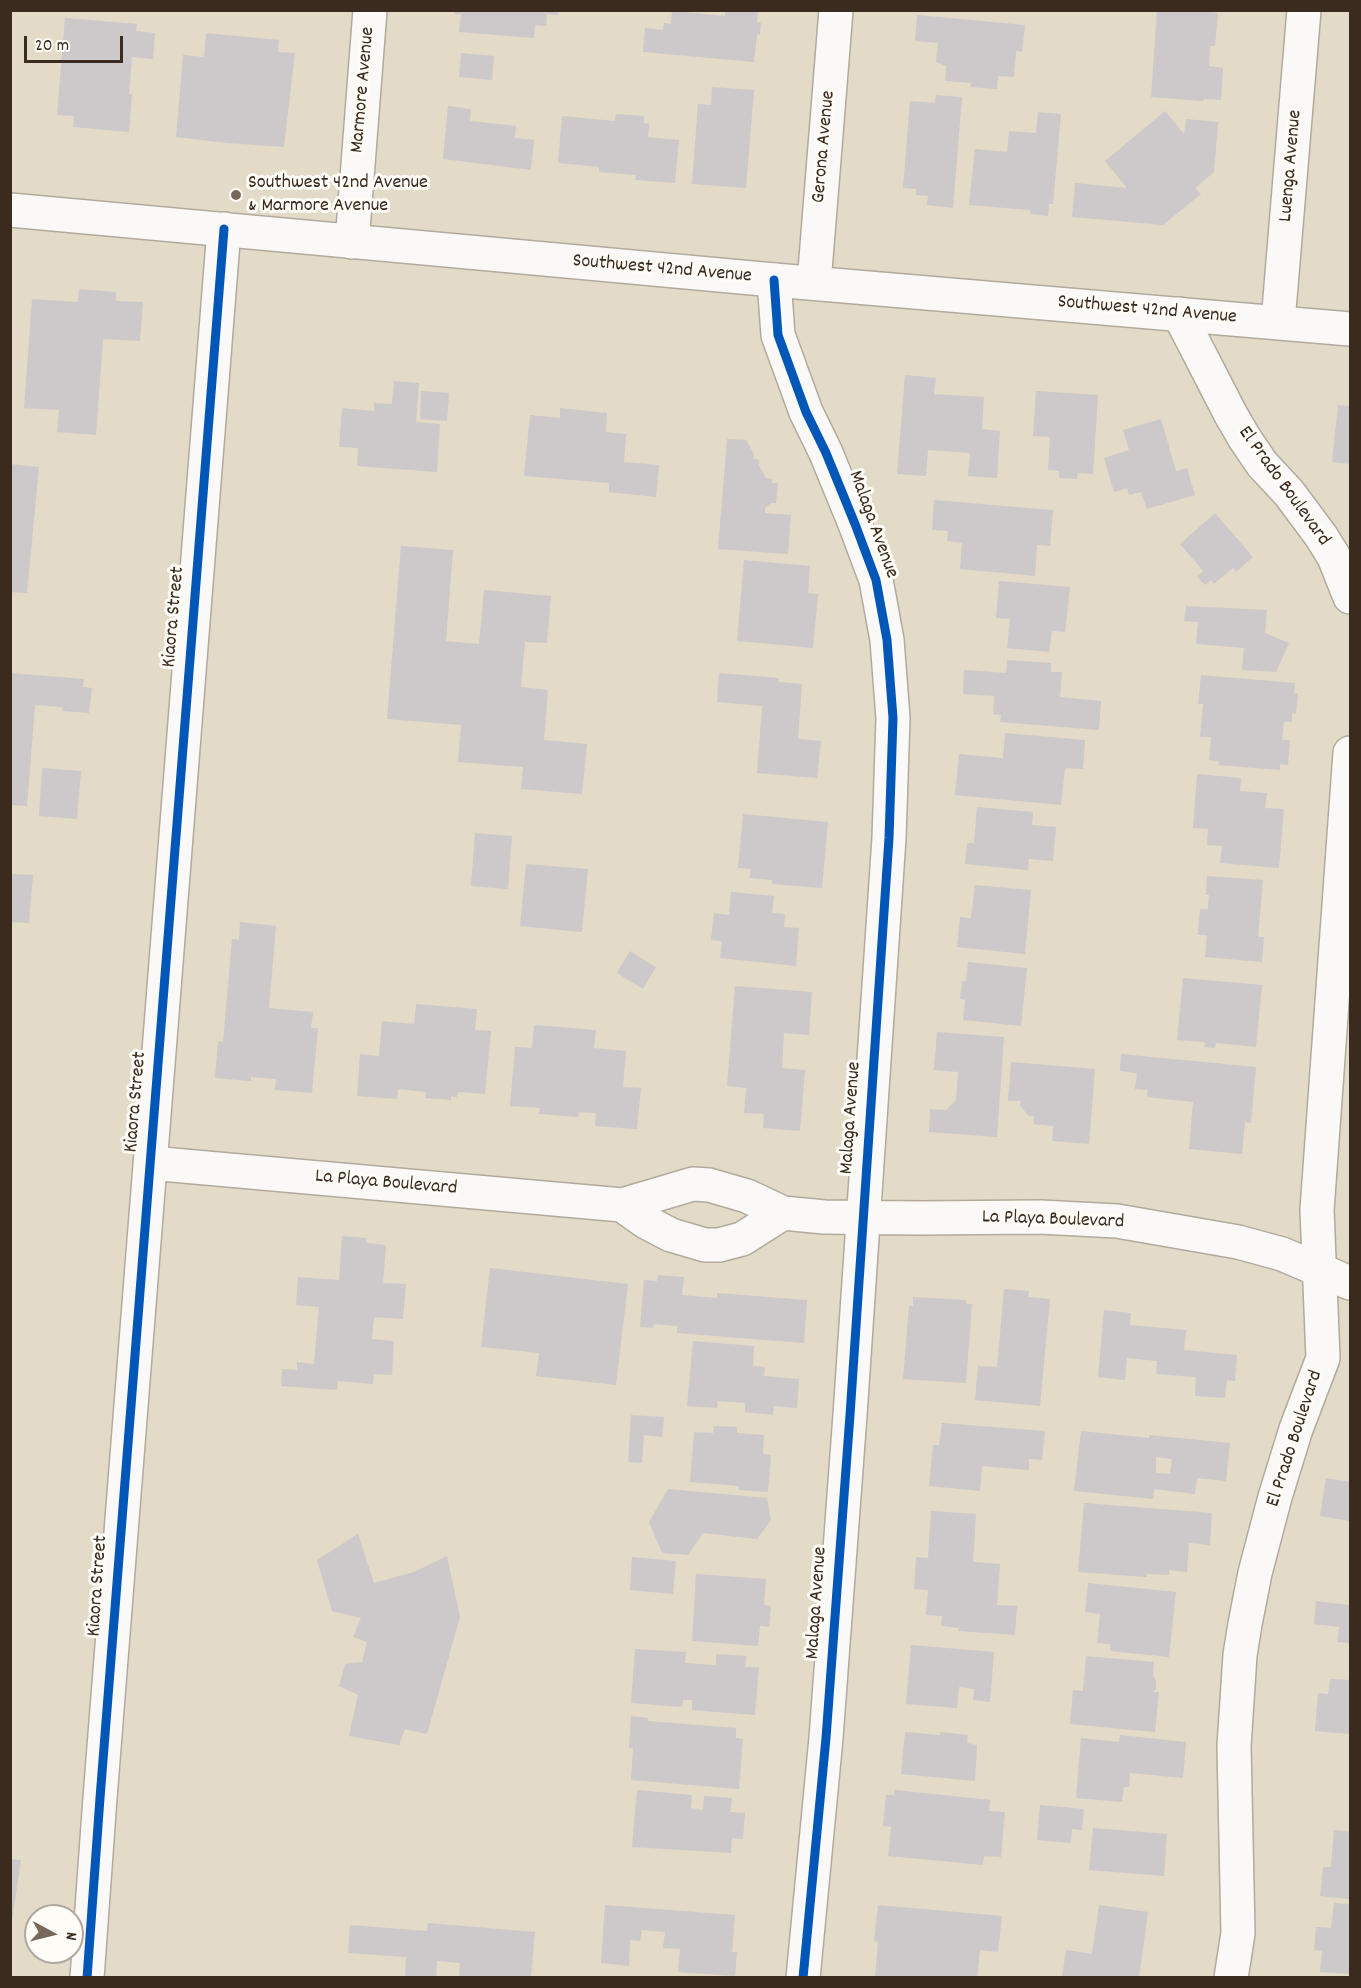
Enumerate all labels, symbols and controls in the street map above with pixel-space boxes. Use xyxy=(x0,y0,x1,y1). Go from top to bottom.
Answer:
scale bar xyxy=(27,24,126,62)
street label: Marmore Avenue xyxy=(347,26,381,154)
text: 20 m xyxy=(35,34,69,59)
street label: Gerona Avenue xyxy=(808,90,842,204)
street label: Luenga Avenue xyxy=(1275,109,1309,223)
place label: Southwest 42nd Avenue & Marmore Avenue xyxy=(248,172,428,219)
marker: Southwest 42nd Avenue & Marmore Avenue xyxy=(229,188,243,202)
street label: Southwest 42nd Avenue xyxy=(571,250,753,290)
street label: Southwest 42nd Avenue xyxy=(1056,291,1238,331)
street label: El Prado Boulevard xyxy=(1231,422,1335,552)
street label: Malaga Avenue xyxy=(841,468,903,582)
street label: Kiaora Street xyxy=(159,566,191,668)
street label: Kiaora Street xyxy=(121,1051,153,1153)
street label: Malaga Avenue xyxy=(836,1061,868,1175)
street label: La Playa Boulevard xyxy=(314,1166,458,1202)
street label: La Playa Boulevard xyxy=(981,1207,1125,1235)
street label: El Prado Boulevard xyxy=(1263,1368,1329,1510)
street label: Kiaora Street xyxy=(84,1535,114,1637)
street label: Malaga Avenue xyxy=(802,1546,834,1660)
north arrow xyxy=(24,1904,84,1964)
text: N xyxy=(58,1931,82,1941)

